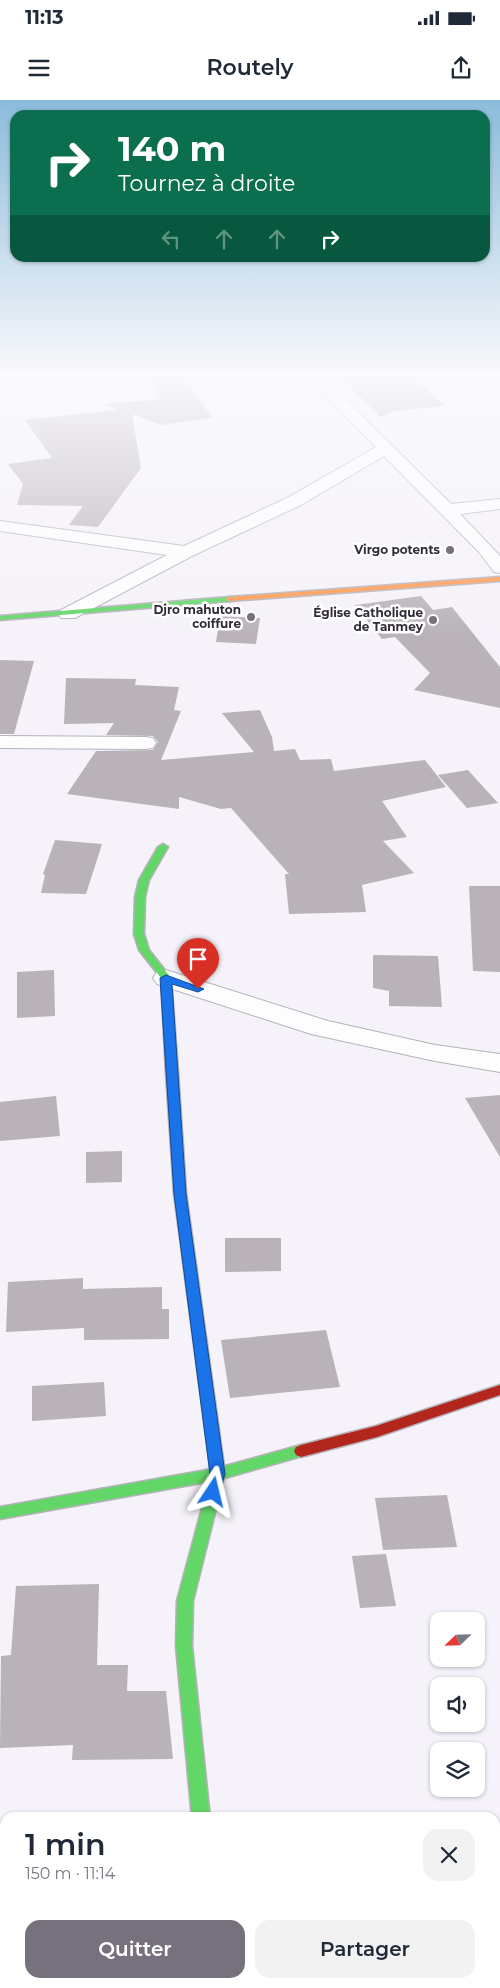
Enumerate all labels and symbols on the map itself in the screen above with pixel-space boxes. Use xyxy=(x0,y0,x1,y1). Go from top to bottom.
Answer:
place label: Virgo potents xyxy=(353,542,441,557)
marker: Virgo potents xyxy=(444,544,456,556)
place label: Djro mahuton coiffure xyxy=(153,602,241,631)
place label: Église Catholique de Tanmey xyxy=(313,605,424,634)
marker: Djro mahuton coiffure xyxy=(245,611,257,623)
marker: Église Catholique de Tanmey xyxy=(427,614,439,626)
pin xyxy=(177,938,219,989)
position arrow xyxy=(186,1465,238,1517)
north arrow xyxy=(430,1612,485,1668)

